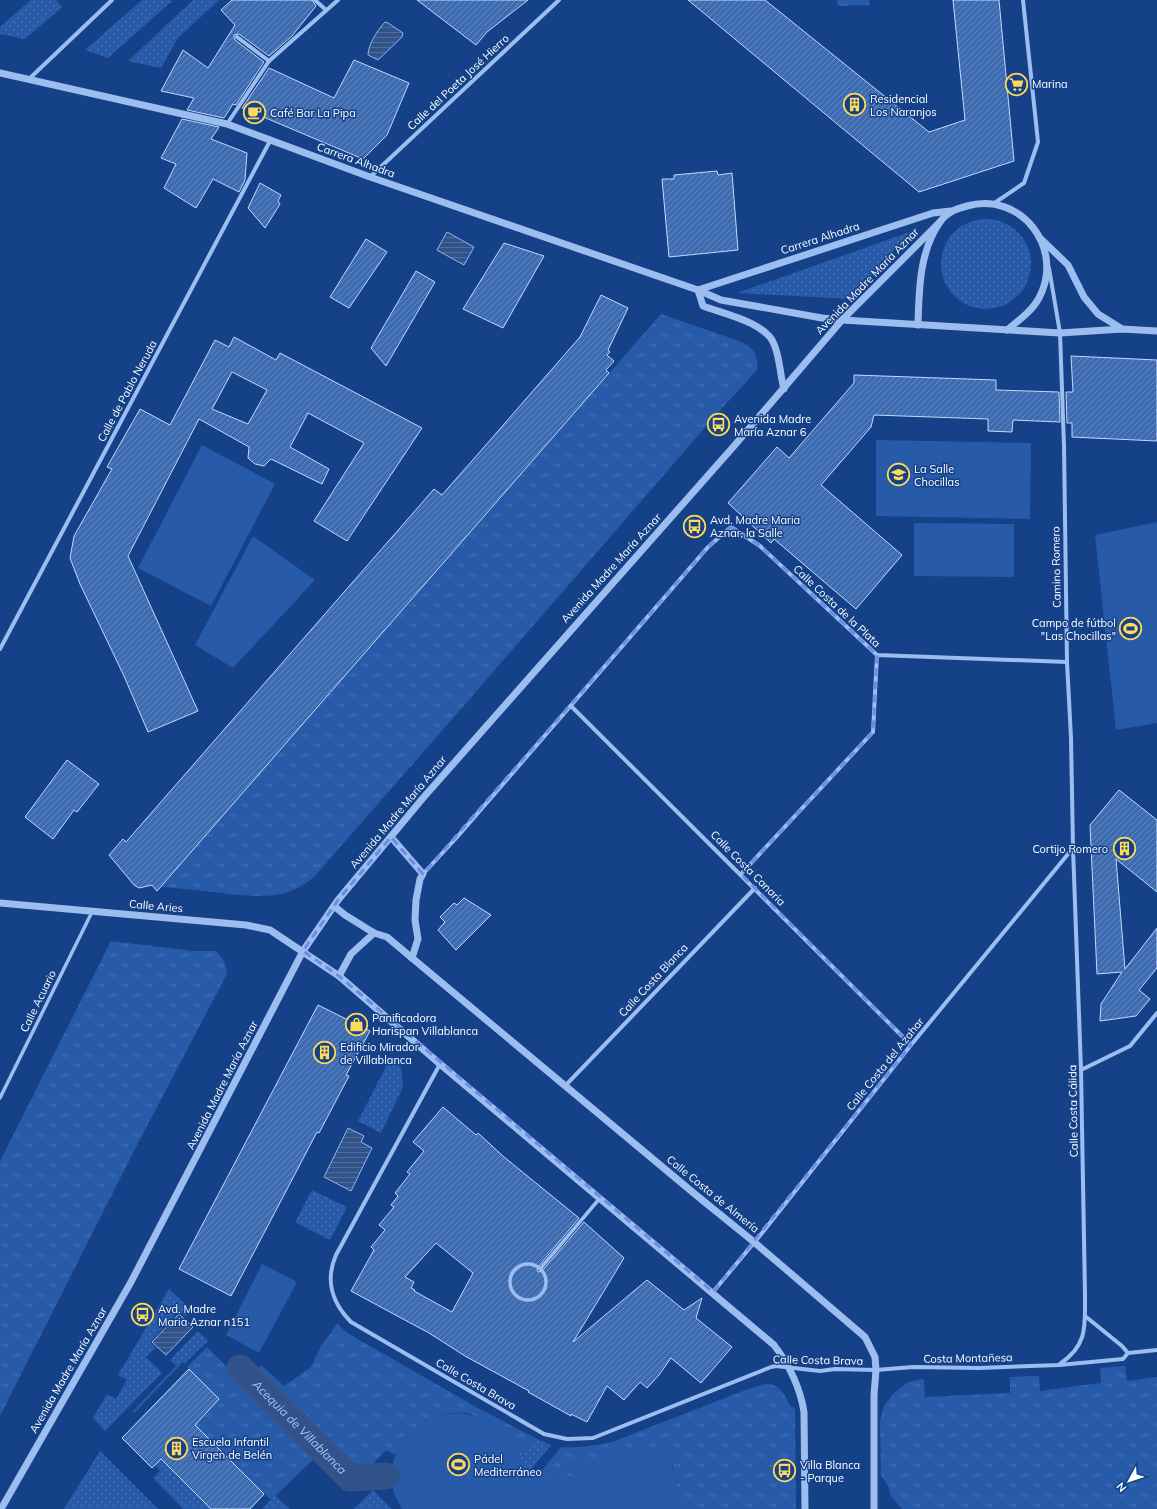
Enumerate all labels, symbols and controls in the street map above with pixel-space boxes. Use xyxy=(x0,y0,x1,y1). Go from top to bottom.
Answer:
street label: Calle del Poeta José Hierro xyxy=(404,31,512,133)
supermarket icon: Marina xyxy=(1003,71,1029,97)
place label: Marina xyxy=(1032,77,1068,91)
building icon: Residencial Los Naranjos xyxy=(841,92,867,118)
place label: Residencial Los Naranjos xyxy=(870,92,937,119)
cafe icon: Café Bar La Pipa xyxy=(242,100,268,126)
place label: Café Bar La Pipa xyxy=(270,106,356,120)
street label: Carrera Alhadra xyxy=(315,139,397,181)
street label: Carrera Alhadra xyxy=(779,219,861,257)
street label: Avenida Madre María Aznar xyxy=(812,225,922,337)
street label: Calle de Pablo Neruda xyxy=(94,338,160,444)
bus stop icon: Avenida Madre María Aznar 6 xyxy=(705,412,731,438)
place label: Avenida Madre María Aznar 6 xyxy=(734,412,811,439)
school or university icon: La Salle Chocillas xyxy=(886,462,912,488)
place label: La Salle Chocillas xyxy=(914,462,960,489)
street label: Avenida Madre María Aznar xyxy=(558,510,664,626)
bus stop icon: Avd. Madre Maria Aznar, la Salle xyxy=(682,513,708,539)
place label: Avd. Madre Maria Aznar, la Salle xyxy=(710,513,800,540)
street label: Camino Romero xyxy=(1048,526,1064,608)
street label: Calle Costa de la Plata xyxy=(790,562,884,650)
place label: Campo de fútbol "Las Chocillas" xyxy=(1032,616,1116,643)
sports icon: Campo de fútbol "Las Chocillas" xyxy=(1118,616,1144,642)
street label: Avenida Madre María Aznar xyxy=(347,753,449,871)
street label: Calle Costa Canaria xyxy=(708,828,788,908)
building icon: Cortijo Romero xyxy=(1111,836,1137,862)
place label: Cortijo Romero xyxy=(1032,842,1108,856)
street label: Calle Aries xyxy=(128,897,184,915)
street label: Calle Costa Blanca xyxy=(615,940,691,1020)
street label: Calle Acuario xyxy=(17,968,59,1034)
shop icon: Panificadora Harispan Villablanca xyxy=(343,1011,369,1037)
place label: Panificadora Harispan Villablanca xyxy=(372,1011,478,1038)
street label: Calle Costa del Azahar xyxy=(843,1015,927,1113)
street label: Avenida Madre María Aznar xyxy=(183,1018,261,1152)
building icon: Edificio Mirador de Villablanca xyxy=(312,1040,338,1066)
place label: Edificio Mirador de Villablanca xyxy=(340,1040,419,1067)
street label: Calle Costa Cálida xyxy=(1065,1065,1081,1157)
street label: Calle Costa de Almería xyxy=(664,1152,762,1236)
bus stop icon: Avd. Madre Maria Aznar n151 xyxy=(129,1302,155,1328)
place label: Avd. Madre Maria Aznar n151 xyxy=(158,1302,250,1329)
street label: Avenida Madre María Aznar xyxy=(26,1305,110,1435)
street label: Costa Montañesa xyxy=(923,1350,1013,1366)
street label: Calle Costa Brava xyxy=(773,1352,863,1368)
street label: Calle Costa Brava xyxy=(433,1355,519,1413)
water label: Acequia de Villablanca xyxy=(249,1376,350,1477)
building icon: Escuela Infantil Virgen de Belén xyxy=(163,1435,189,1461)
place label: Escuela Infantil Virgen de Belén xyxy=(192,1435,272,1462)
sports icon: Pádel Mediterráneo xyxy=(445,1452,471,1478)
place label: Pádel Mediterráneo xyxy=(474,1452,542,1479)
bus stop icon: Villa Blanca - Parque xyxy=(772,1458,798,1484)
place label: Villa Blanca - Parque xyxy=(800,1458,860,1485)
north arrow xyxy=(1109,1461,1149,1501)
text: N xyxy=(1113,1480,1129,1495)

